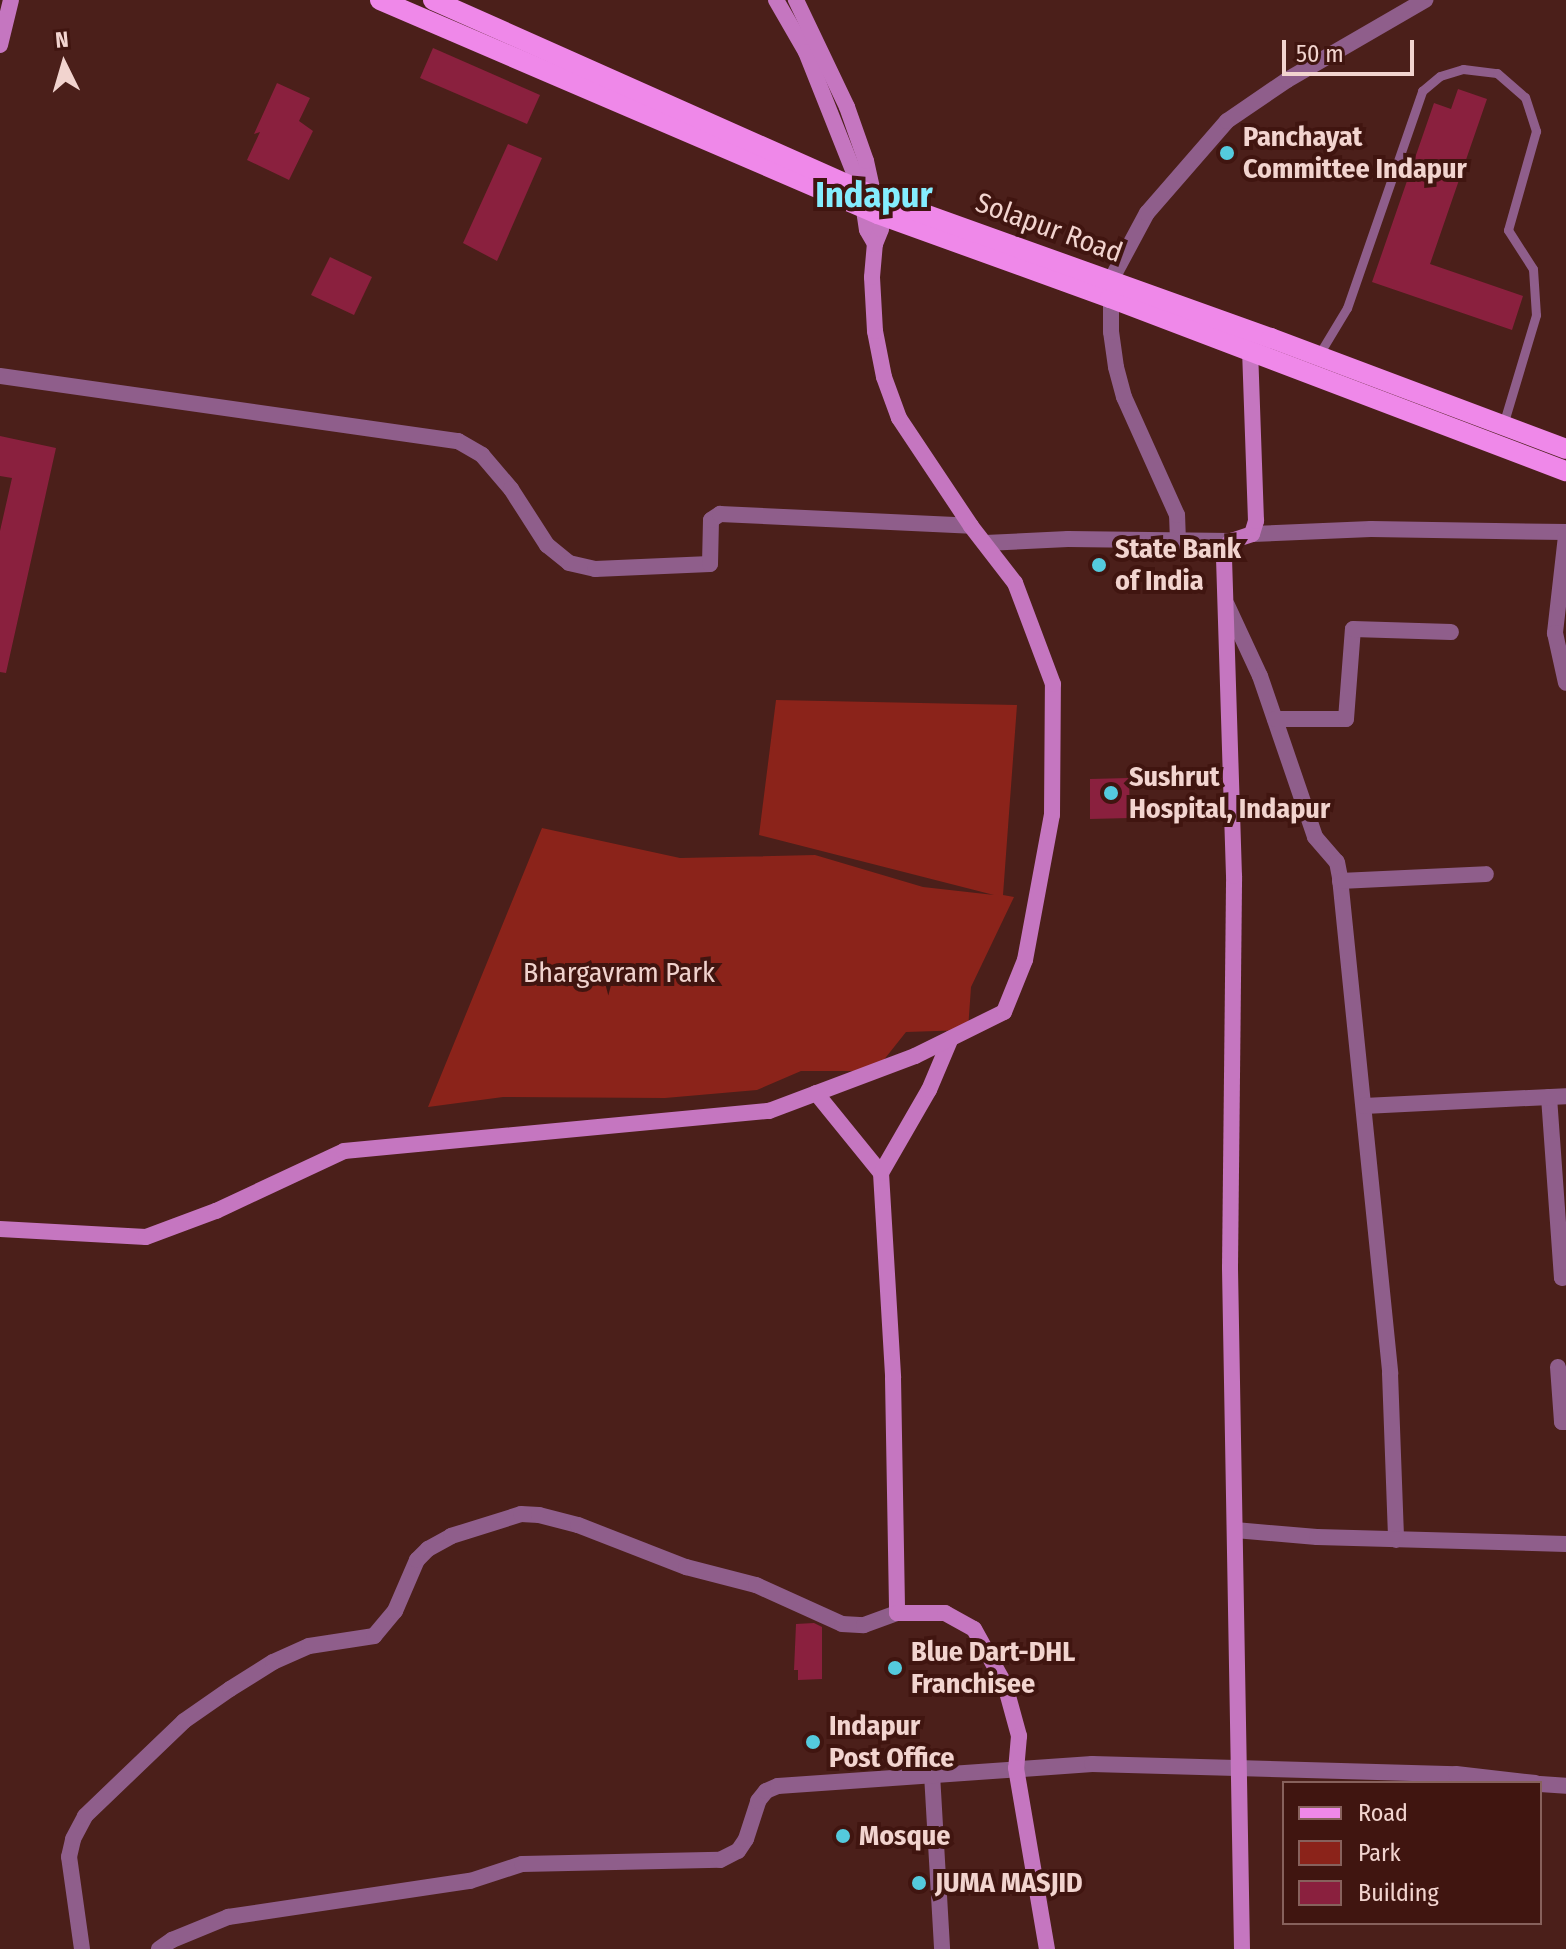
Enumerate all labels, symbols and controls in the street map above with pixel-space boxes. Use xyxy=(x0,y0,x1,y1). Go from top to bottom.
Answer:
north arrow xyxy=(24,24,104,104)
scale bar xyxy=(1286,24,1418,74)
text: N xyxy=(54,26,70,54)
text: 50 m xyxy=(1296,40,1344,68)
place label: Panchayat Committee Indapur xyxy=(1243,120,1467,186)
marker: Panchayat Committee Indapur xyxy=(1218,144,1236,162)
district label: Indapur xyxy=(815,174,933,218)
street label: Solapur Road xyxy=(971,186,1127,270)
place label: State Bank of India xyxy=(1115,532,1241,598)
marker: State Bank of India xyxy=(1090,556,1108,574)
place label: Sushrut Hospital, Indapur xyxy=(1129,760,1330,826)
marker: Sushrut Hospital, Indapur xyxy=(1100,782,1122,804)
park label: Bhargavram Park xyxy=(523,956,715,990)
place label: Blue Dart-DHL Franchisee xyxy=(911,1635,1075,1701)
marker: Blue Dart-DHL Franchisee xyxy=(886,1659,904,1677)
place label: Indapur Post Office xyxy=(829,1709,954,1775)
marker: Indapur Post Office xyxy=(804,1733,822,1751)
legend xyxy=(1282,1781,1542,1925)
text: Road xyxy=(1358,1799,1408,1827)
place label: Mosque xyxy=(859,1819,950,1853)
marker: Mosque xyxy=(834,1827,852,1845)
text: Park xyxy=(1358,1839,1401,1867)
place label: JUMA MASJID xyxy=(935,1866,1083,1900)
marker: JUMA MASJID xyxy=(910,1874,928,1892)
text: Building xyxy=(1358,1879,1439,1907)

